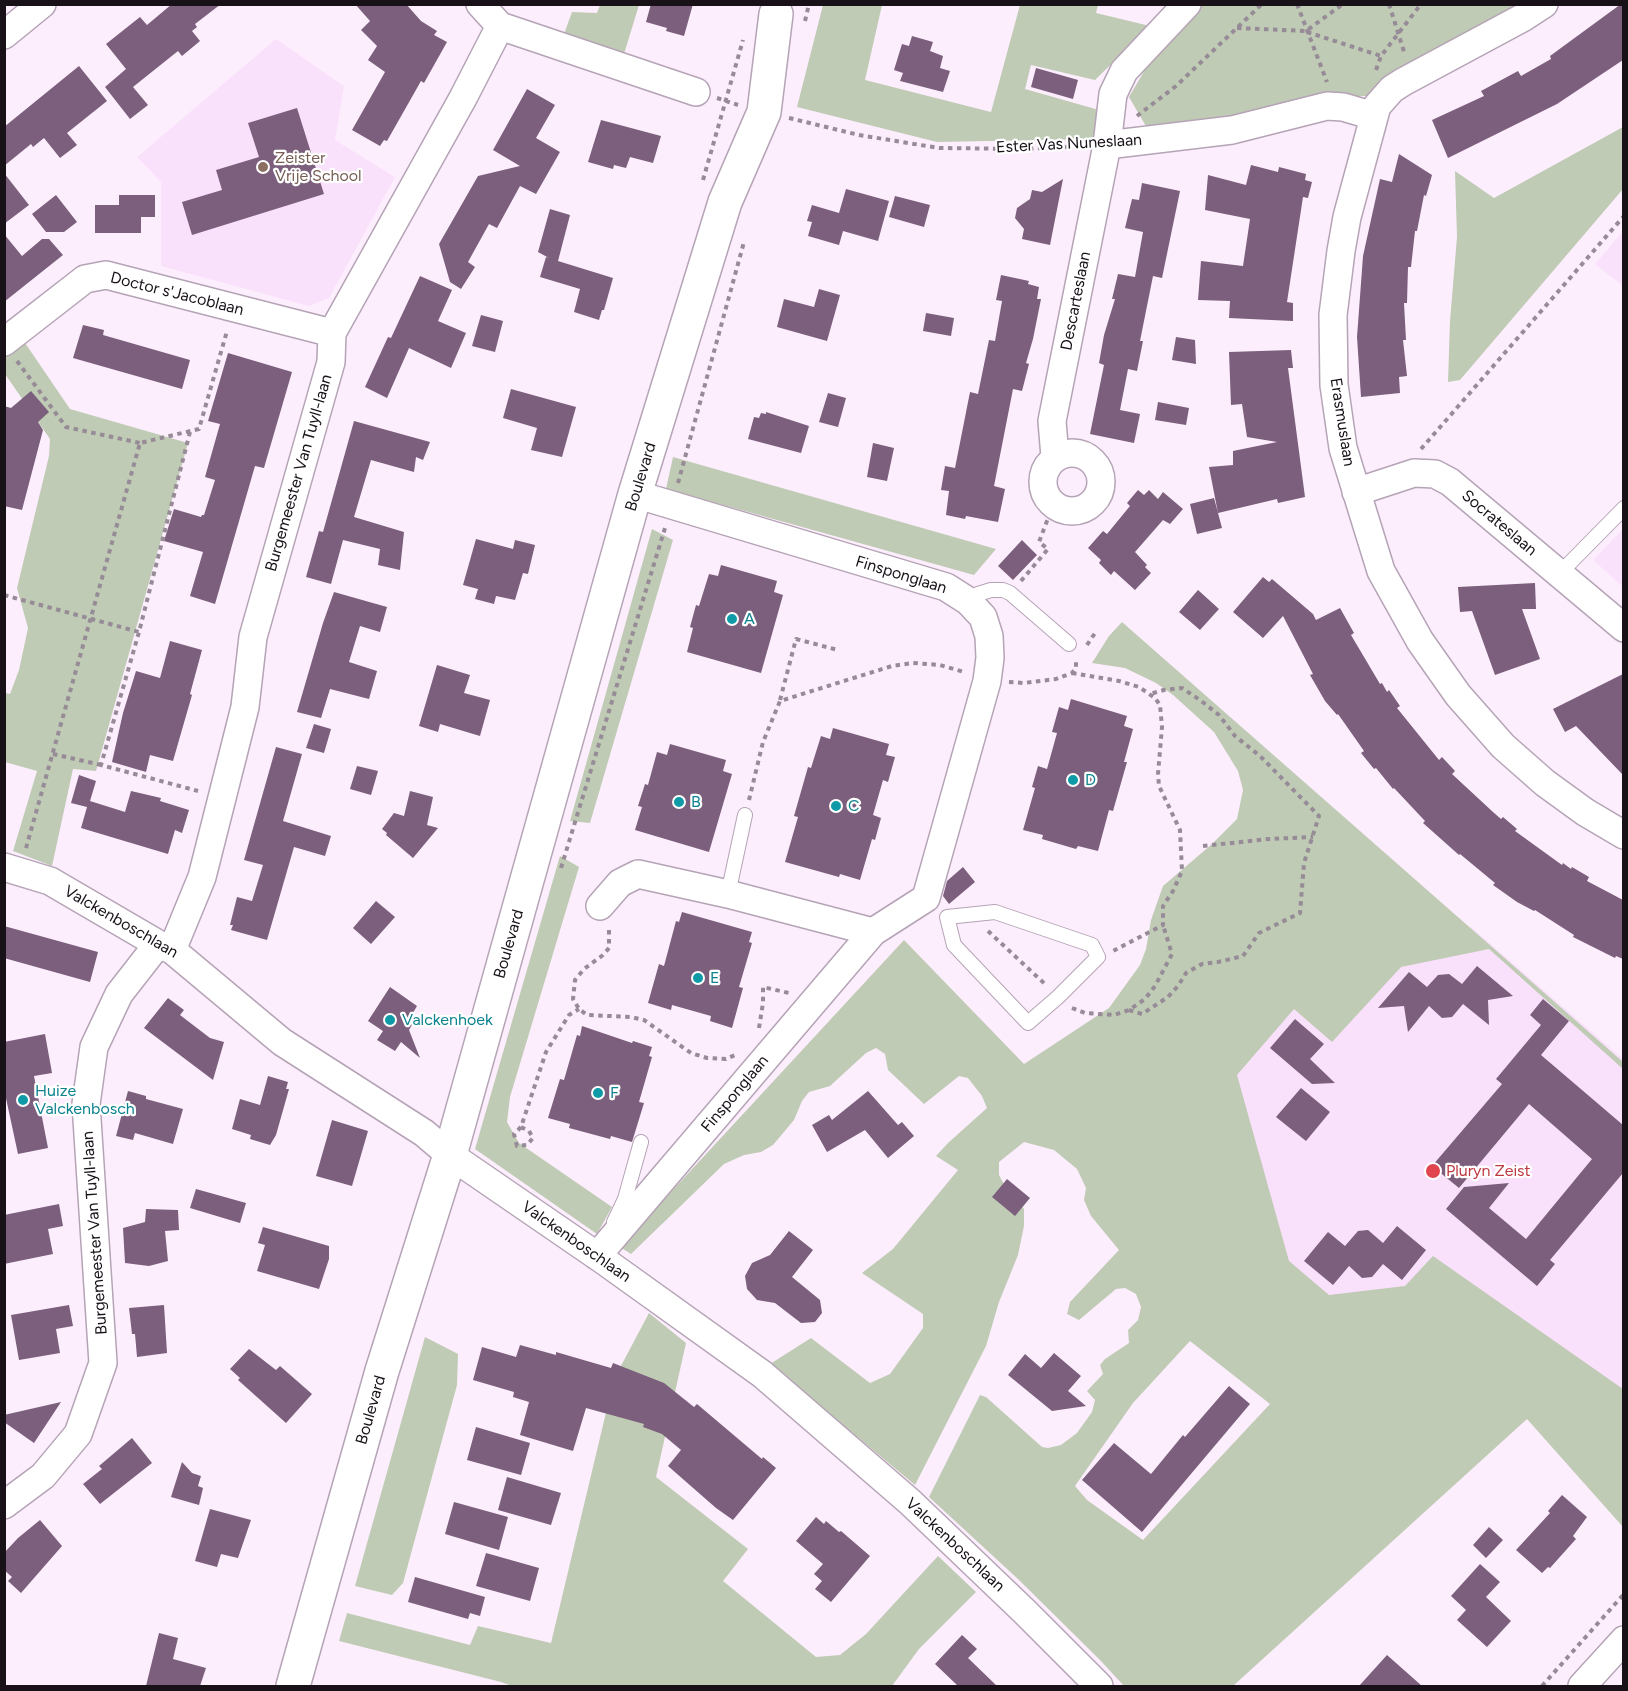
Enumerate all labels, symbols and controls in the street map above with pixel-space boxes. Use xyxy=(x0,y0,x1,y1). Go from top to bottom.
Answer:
street label: Ester Vas Nuneslaan xyxy=(995,131,1143,157)
place label: Zeister Vrije School xyxy=(275,148,362,186)
marker: Zeister Vrije School xyxy=(256,160,270,174)
street label: Descarteslaan xyxy=(1057,250,1095,352)
street label: Doctor s'Jacoblaan xyxy=(108,268,246,320)
street label: Burgemeester Van Tuyll-laan xyxy=(262,372,336,574)
street label: Erasmuslaan xyxy=(1326,376,1358,468)
street label: Boulevard xyxy=(621,440,661,514)
street label: Socrateslaan xyxy=(1457,486,1541,560)
street label: Finsponglaan xyxy=(853,552,949,598)
place label: A xyxy=(744,609,755,629)
marker: A xyxy=(725,612,739,626)
place label: D xyxy=(1085,770,1096,790)
marker: D xyxy=(1066,773,1080,787)
place label: B xyxy=(691,792,701,812)
marker: B xyxy=(672,795,686,809)
place label: C xyxy=(848,796,860,816)
marker: C xyxy=(829,799,843,813)
street label: Valckenboschlaan xyxy=(61,882,181,962)
street label: Boulevard xyxy=(490,907,528,981)
place label: E xyxy=(710,968,719,988)
marker: E xyxy=(691,971,705,985)
place label: Valckenhoek xyxy=(402,1010,493,1030)
marker: Valckenhoek xyxy=(383,1013,397,1027)
street label: Finsponglaan xyxy=(697,1052,773,1136)
place label: Huize Valckenbosch xyxy=(35,1081,135,1119)
place label: F xyxy=(610,1083,619,1103)
marker: F xyxy=(591,1086,605,1100)
marker: Huize Valckenbosch xyxy=(16,1093,30,1107)
street label: Burgemeester Van Tuyll-laan xyxy=(78,1130,112,1336)
place label: Pluryn Zeist xyxy=(1446,1161,1531,1181)
marker: Pluryn Zeist xyxy=(1424,1162,1442,1180)
street label: Valckenboschlaan xyxy=(518,1197,634,1287)
street label: Boulevard xyxy=(352,1373,390,1447)
street label: Valckenboschlaan xyxy=(901,1494,1009,1596)

